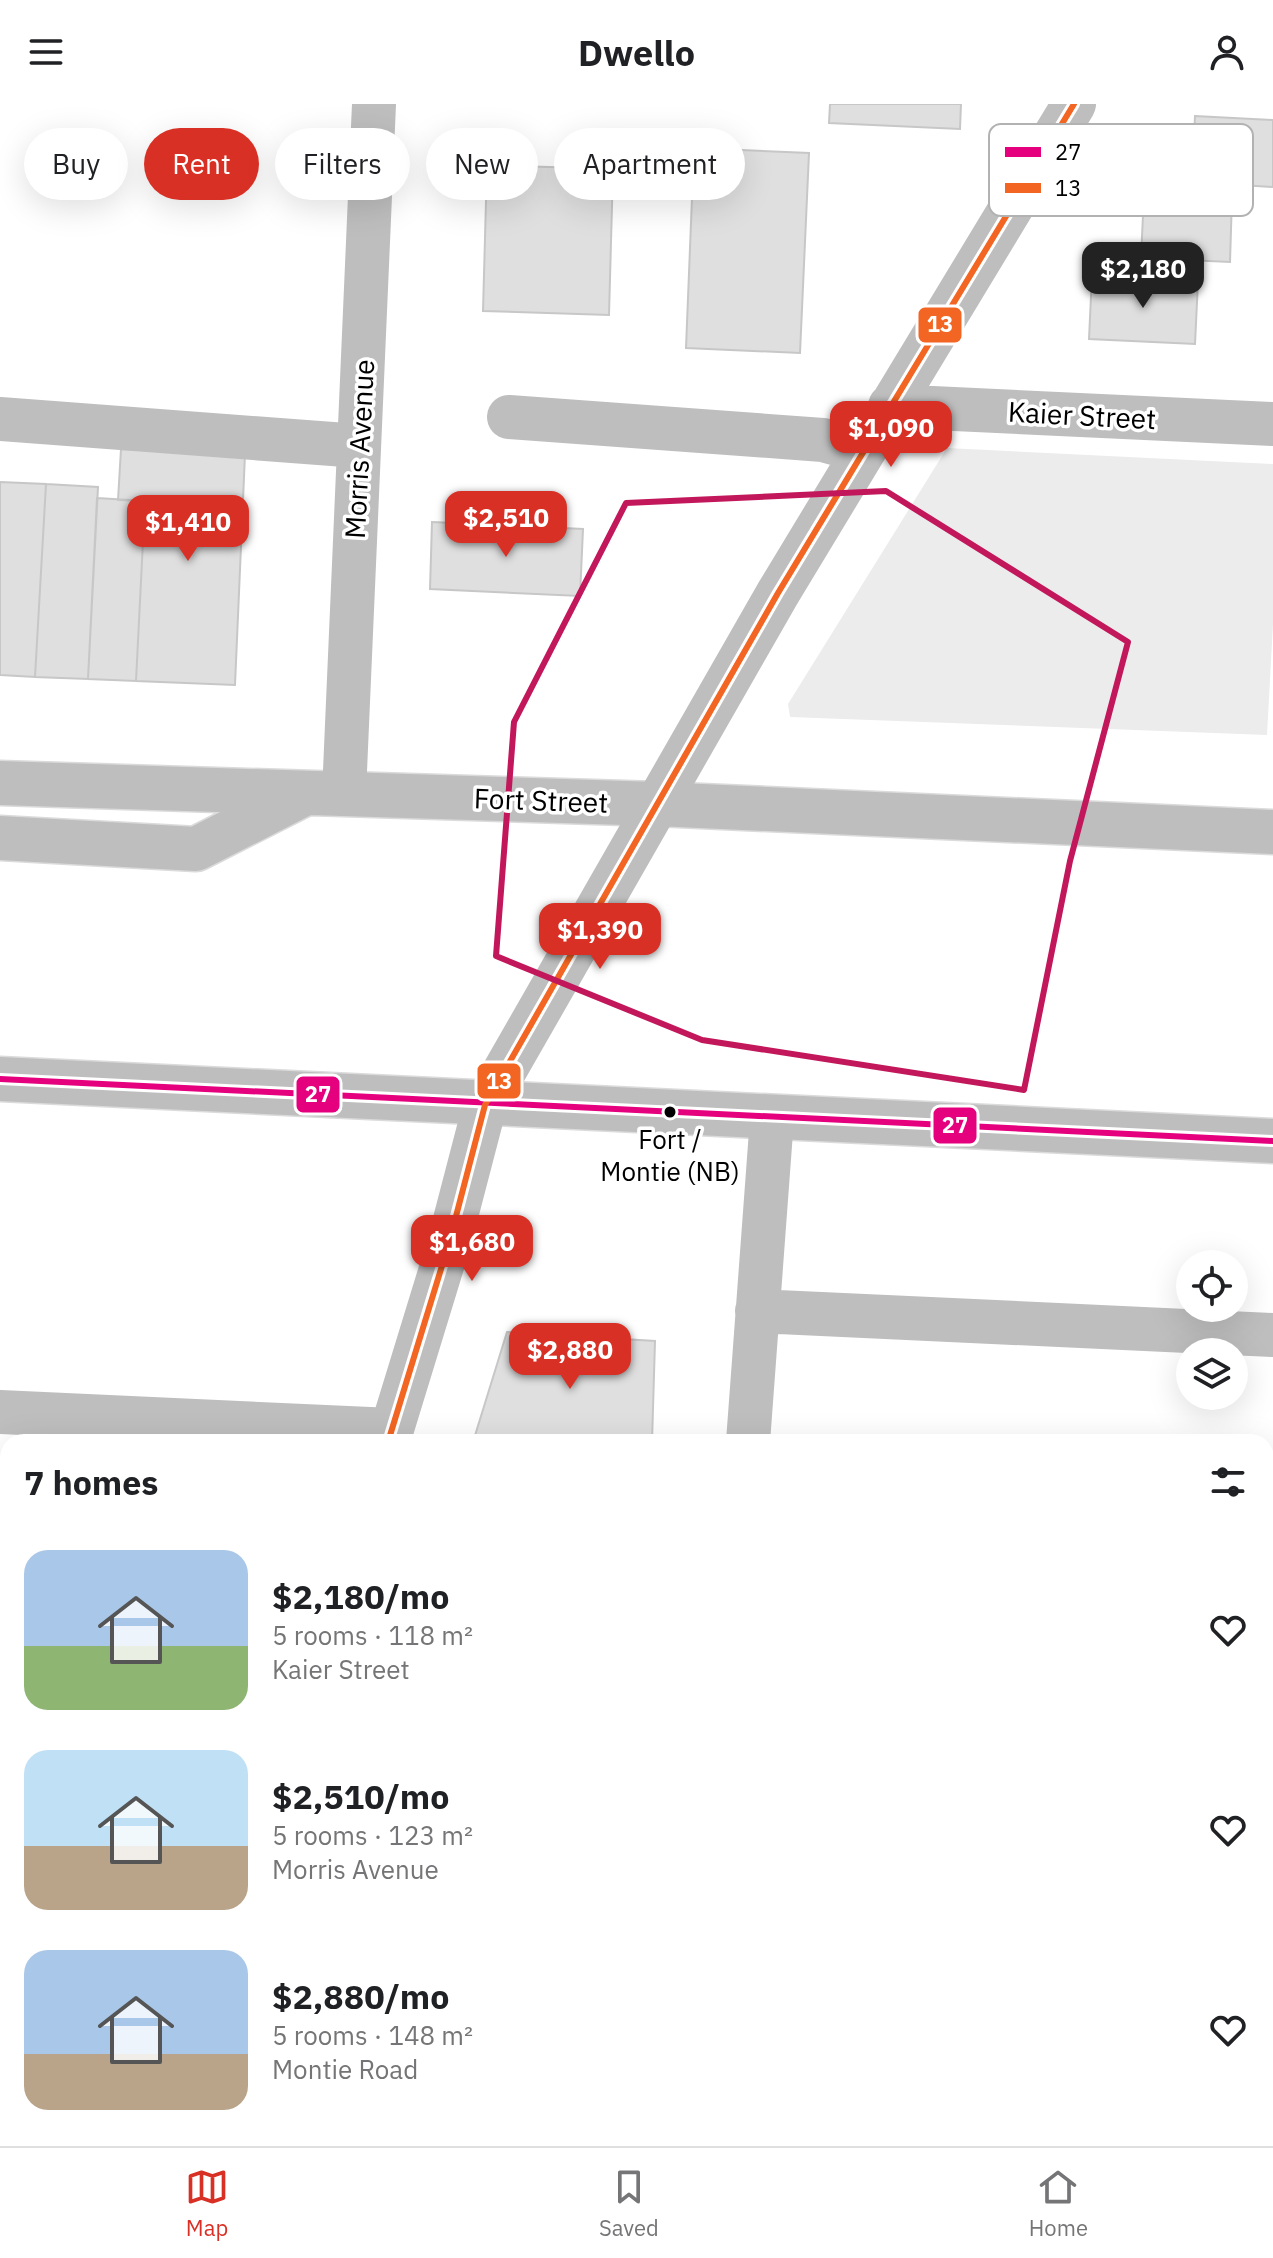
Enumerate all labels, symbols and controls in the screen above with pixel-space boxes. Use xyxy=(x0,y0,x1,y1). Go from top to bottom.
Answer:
text: Dwello xyxy=(578,29,695,76)
icon: menu xyxy=(24,30,68,74)
icon: person xyxy=(1205,30,1249,74)
legend xyxy=(989,124,1253,216)
chip: Buy xyxy=(24,128,128,200)
chip: Rent xyxy=(144,128,259,200)
chip: Filters xyxy=(275,128,410,200)
chip: New xyxy=(426,128,538,200)
chip: Apartment xyxy=(554,128,745,200)
text: 27 xyxy=(1055,137,1081,166)
text: 13 xyxy=(1055,173,1081,202)
pin: $2,180 xyxy=(1078,242,1208,310)
text: $2,180 xyxy=(1100,251,1186,285)
line badge: 13 xyxy=(917,306,963,344)
text: 13 xyxy=(927,309,953,338)
street label: Morris Avenue xyxy=(336,358,382,540)
street label: Kaier Street xyxy=(1007,393,1157,437)
pin: $1,090 xyxy=(826,401,956,469)
text: $1,090 xyxy=(848,410,934,444)
pin: $2,510 xyxy=(441,491,571,559)
pin: $1,410 xyxy=(123,495,253,563)
text: $2,510 xyxy=(463,500,549,534)
text: $1,410 xyxy=(145,504,231,538)
street label: Fort Street xyxy=(473,779,609,821)
pin: $1,390 xyxy=(535,903,665,971)
text: $1,390 xyxy=(557,912,643,946)
line badge: 13 xyxy=(476,1062,522,1100)
text: 13 xyxy=(486,1066,512,1095)
line badge: 27 xyxy=(295,1075,341,1114)
text: 27 xyxy=(305,1079,331,1108)
marker: Fort / Montie (NB) xyxy=(662,1104,678,1120)
line badge: 27 xyxy=(932,1106,978,1145)
text: 27 xyxy=(942,1110,968,1139)
place label: Fort / Montie (NB) xyxy=(600,1122,740,1188)
pin: $1,680 xyxy=(407,1215,537,1283)
text: $1,680 xyxy=(429,1224,515,1258)
map controls xyxy=(1176,1250,1248,1410)
button: locate xyxy=(1176,1250,1248,1322)
pin: $2,880 xyxy=(505,1323,635,1391)
text: $2,880 xyxy=(527,1332,613,1366)
button: layers xyxy=(1176,1338,1248,1410)
text: 7 homes xyxy=(24,1460,159,1504)
icon: filters xyxy=(1206,1460,1250,1504)
text: $2,180/mo xyxy=(272,1574,449,1618)
icon: home xyxy=(88,1582,184,1678)
icon: heart xyxy=(1206,1608,1250,1652)
text: 5 rooms · 118 m² xyxy=(272,1618,473,1652)
text: Kaier Street xyxy=(272,1652,410,1686)
text: $2,510/mo xyxy=(272,1774,449,1818)
icon: home xyxy=(88,1782,184,1878)
icon: heart xyxy=(1206,1808,1250,1852)
text: 5 rooms · 123 m² xyxy=(272,1818,473,1852)
text: Morris Avenue xyxy=(272,1852,439,1886)
text: $2,880/mo xyxy=(272,1974,449,2018)
icon: home xyxy=(88,1982,184,2078)
icon: heart xyxy=(1206,2008,1250,2052)
text: 5 rooms · 148 m² xyxy=(272,2018,473,2052)
text: Montie Road xyxy=(272,2052,418,2086)
tab: Map xyxy=(185,2165,229,2242)
tab: Saved xyxy=(599,2165,659,2242)
tab: Home xyxy=(1029,2165,1088,2242)

